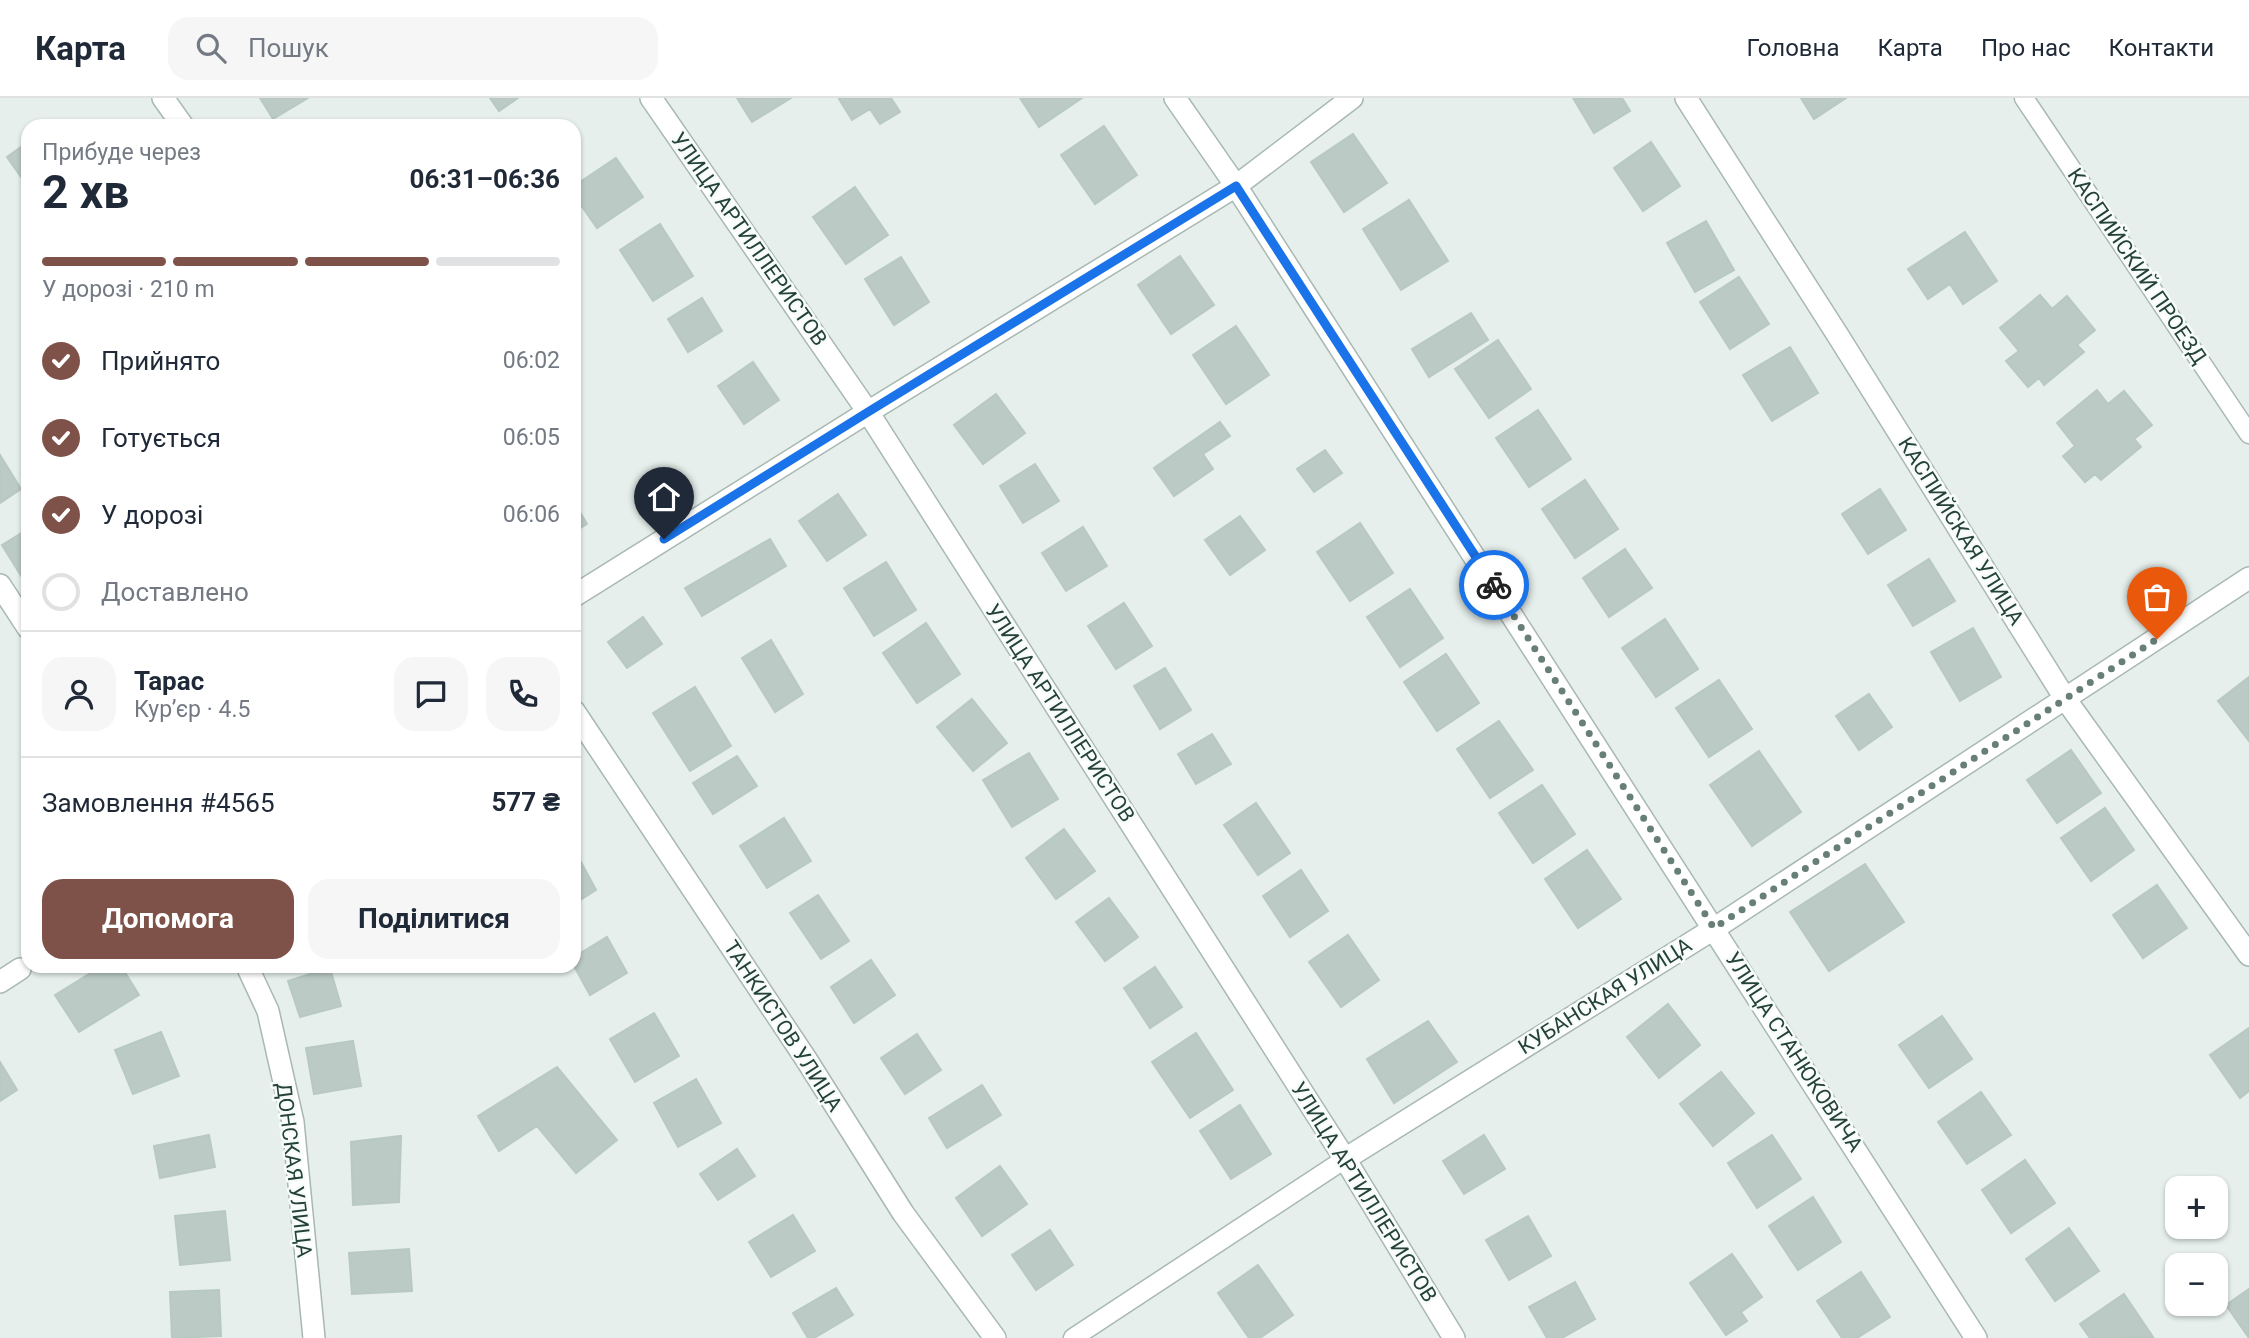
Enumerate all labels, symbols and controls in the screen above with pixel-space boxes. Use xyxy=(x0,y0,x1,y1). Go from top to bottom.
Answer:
search box xyxy=(168,17,658,80)
text: Карта xyxy=(35,29,126,68)
icon: search xyxy=(192,29,230,67)
text: Пошук xyxy=(248,33,329,63)
text: Головна xyxy=(1747,34,1839,62)
text: Карта xyxy=(1877,34,1943,62)
text: Про нас xyxy=(1981,34,2071,62)
text: Контакти xyxy=(2109,34,2214,62)
street label: УЛИЦА АРТИЛЛЕРИСТОВ xyxy=(666,128,832,350)
text: Прибуде через xyxy=(42,139,201,166)
text: 06:31–06:36 xyxy=(410,164,560,194)
street label: КАСПИЙСКИЙ ПРОЕЗД xyxy=(2062,164,2212,369)
text: 2 хв xyxy=(42,165,129,219)
text: У дорозі · 210 m xyxy=(42,276,215,303)
icon: check xyxy=(42,342,80,380)
text: Прийнято xyxy=(101,346,220,376)
text: 06:02 xyxy=(503,347,560,374)
icon: check xyxy=(42,419,80,457)
text: Готується xyxy=(101,423,221,453)
text: 06:05 xyxy=(503,424,560,451)
street label: КАСПИЙСКАЯ УЛИЦА xyxy=(1893,433,2029,630)
pin xyxy=(634,467,694,539)
icon: home xyxy=(645,478,683,516)
icon: check xyxy=(42,496,80,534)
text: У дорозі xyxy=(101,500,203,530)
text: 06:06 xyxy=(503,501,560,528)
courier xyxy=(1459,550,1529,620)
icon: bike xyxy=(1475,566,1513,604)
pin xyxy=(2127,567,2187,639)
text: Доставлено xyxy=(101,577,249,607)
icon: bag xyxy=(2138,578,2176,616)
street label: УЛИЦА АРТИЛЛЕРИСТОВ xyxy=(981,600,1139,826)
button: person xyxy=(42,657,116,731)
button: chat xyxy=(394,657,468,731)
button: phone xyxy=(486,657,560,731)
text: Тарас xyxy=(134,666,204,696)
text: Кур’єр · 4.5 xyxy=(134,696,250,723)
text: 577 ₴ xyxy=(491,787,560,817)
text: Замовлення #4565 xyxy=(42,788,275,818)
button: Допомога xyxy=(42,879,294,959)
button: Поділитися xyxy=(308,879,560,959)
street label: КУБАНСКАЯ УЛИЦА xyxy=(1514,933,1696,1059)
street label: ТАНКИСТОВ УЛИЦА xyxy=(719,936,847,1116)
street label: УЛИЦА СТАНЮКОВИЧА xyxy=(1720,948,1868,1157)
street label: УЛИЦА АРТИЛЛЕРИСТОВ xyxy=(1286,1078,1442,1306)
street label: ДОНСКАЯ УЛИЦА xyxy=(271,1081,317,1259)
map controls xyxy=(2165,1176,2228,1316)
button: + xyxy=(2165,1176,2228,1239)
button: − xyxy=(2165,1253,2228,1316)

